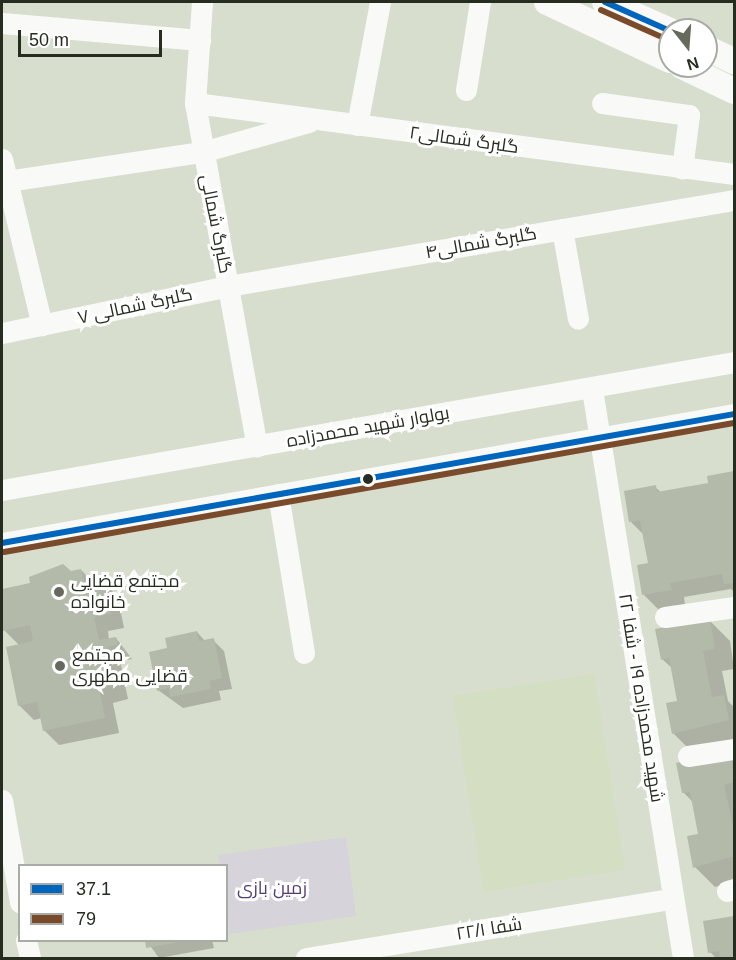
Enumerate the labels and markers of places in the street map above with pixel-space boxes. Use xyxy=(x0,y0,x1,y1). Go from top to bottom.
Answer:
unlabelled marker xyxy=(362,473,374,485)
place label: مجتمع قضایی خانواده xyxy=(71,571,180,614)
marker: مجتمع قضایی خانواده xyxy=(52,585,66,599)
place label: مجتمع قضایی مطهری xyxy=(72,645,188,688)
marker: مجتمع قضایی مطهری xyxy=(53,659,67,673)

